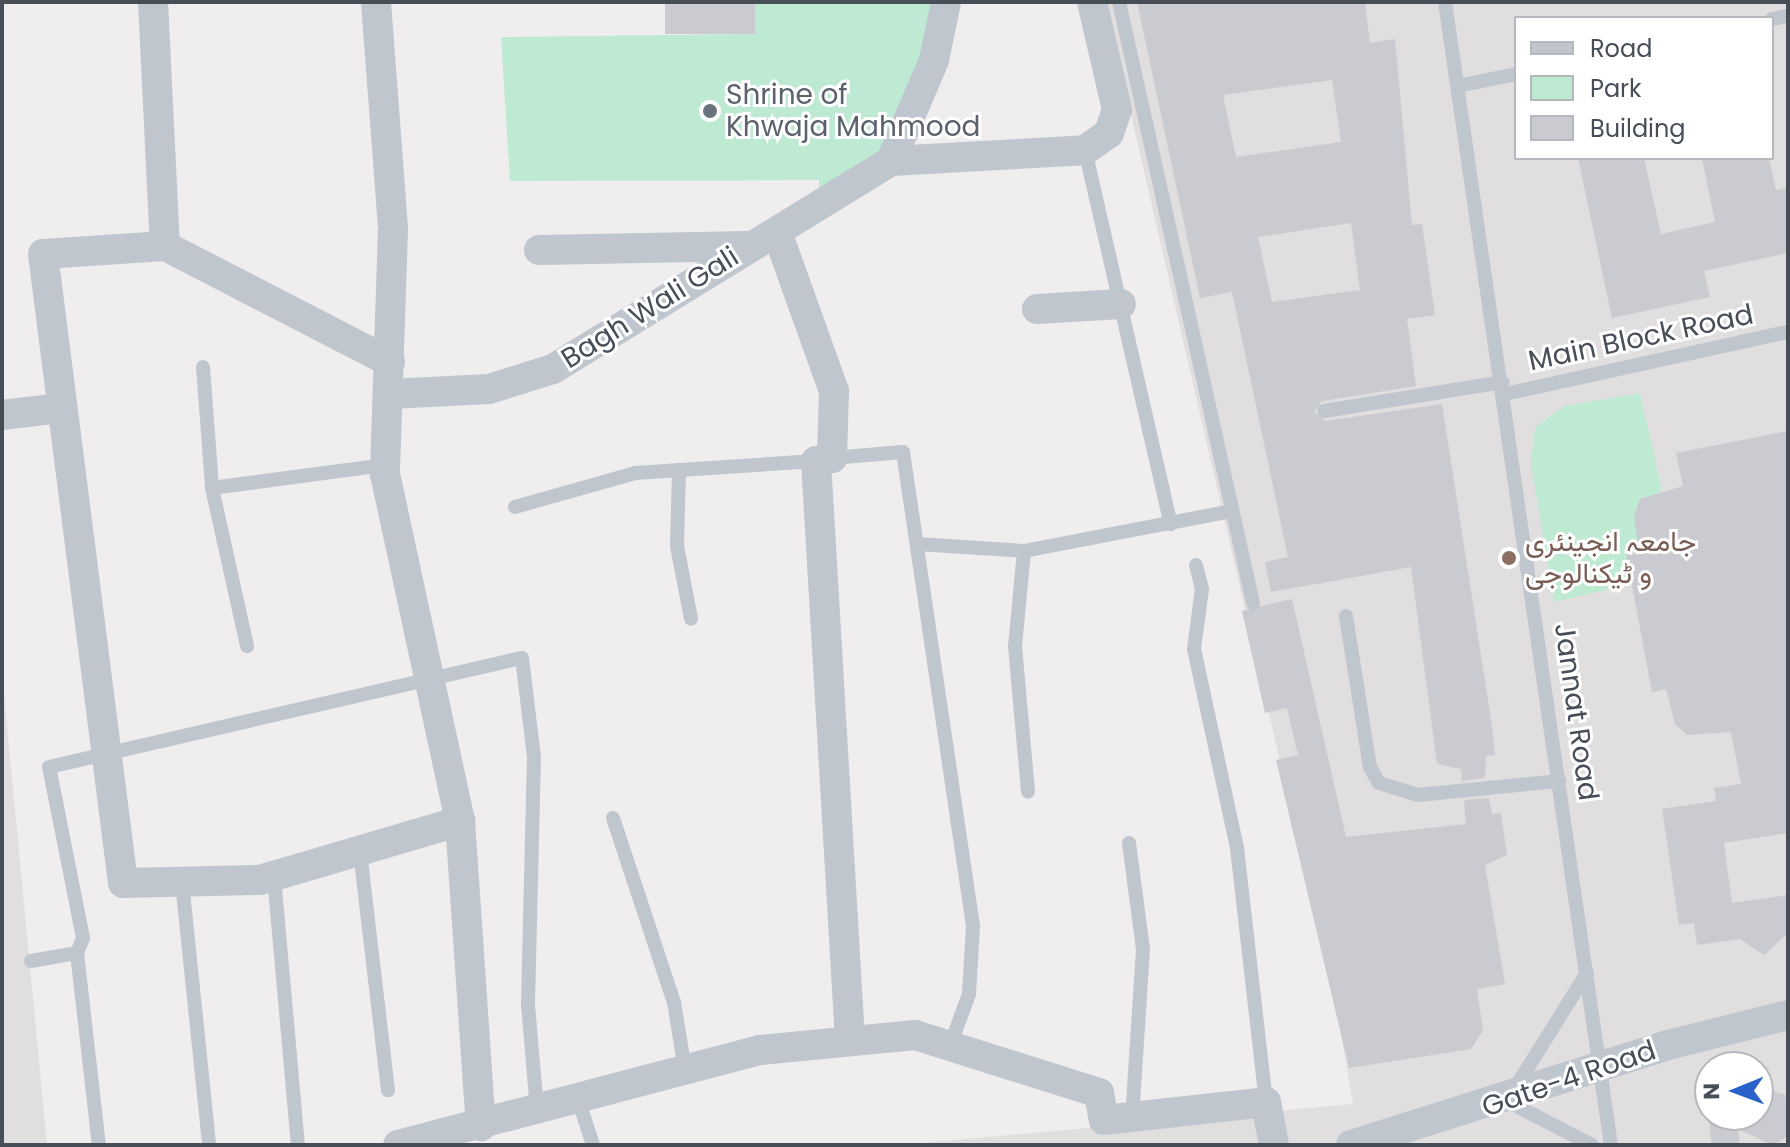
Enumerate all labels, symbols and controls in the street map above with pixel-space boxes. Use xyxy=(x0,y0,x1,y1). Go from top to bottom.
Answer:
legend xyxy=(1514,16,1774,160)
text: Road xyxy=(1590,32,1652,65)
text: Park xyxy=(1590,72,1641,105)
place label: Shrine of Khwaja Mahmood xyxy=(726,78,980,144)
marker: Shrine of Khwaja Mahmood xyxy=(701,102,719,120)
text: Building xyxy=(1590,112,1686,145)
street label: Bagh Wali Gali xyxy=(555,240,745,376)
street label: Main Block Road xyxy=(1526,298,1756,378)
place label: جامعہ انجینئری و ٹیکنالوجی xyxy=(1525,525,1696,591)
marker: جامعہ انجینئری و ٹیکنالوجی xyxy=(1500,549,1518,567)
street label: Jannat Road xyxy=(1547,621,1605,803)
street label: Gate-4 Road xyxy=(1478,1034,1660,1124)
north arrow xyxy=(1694,1051,1774,1131)
text: N xyxy=(1696,1083,1727,1100)

